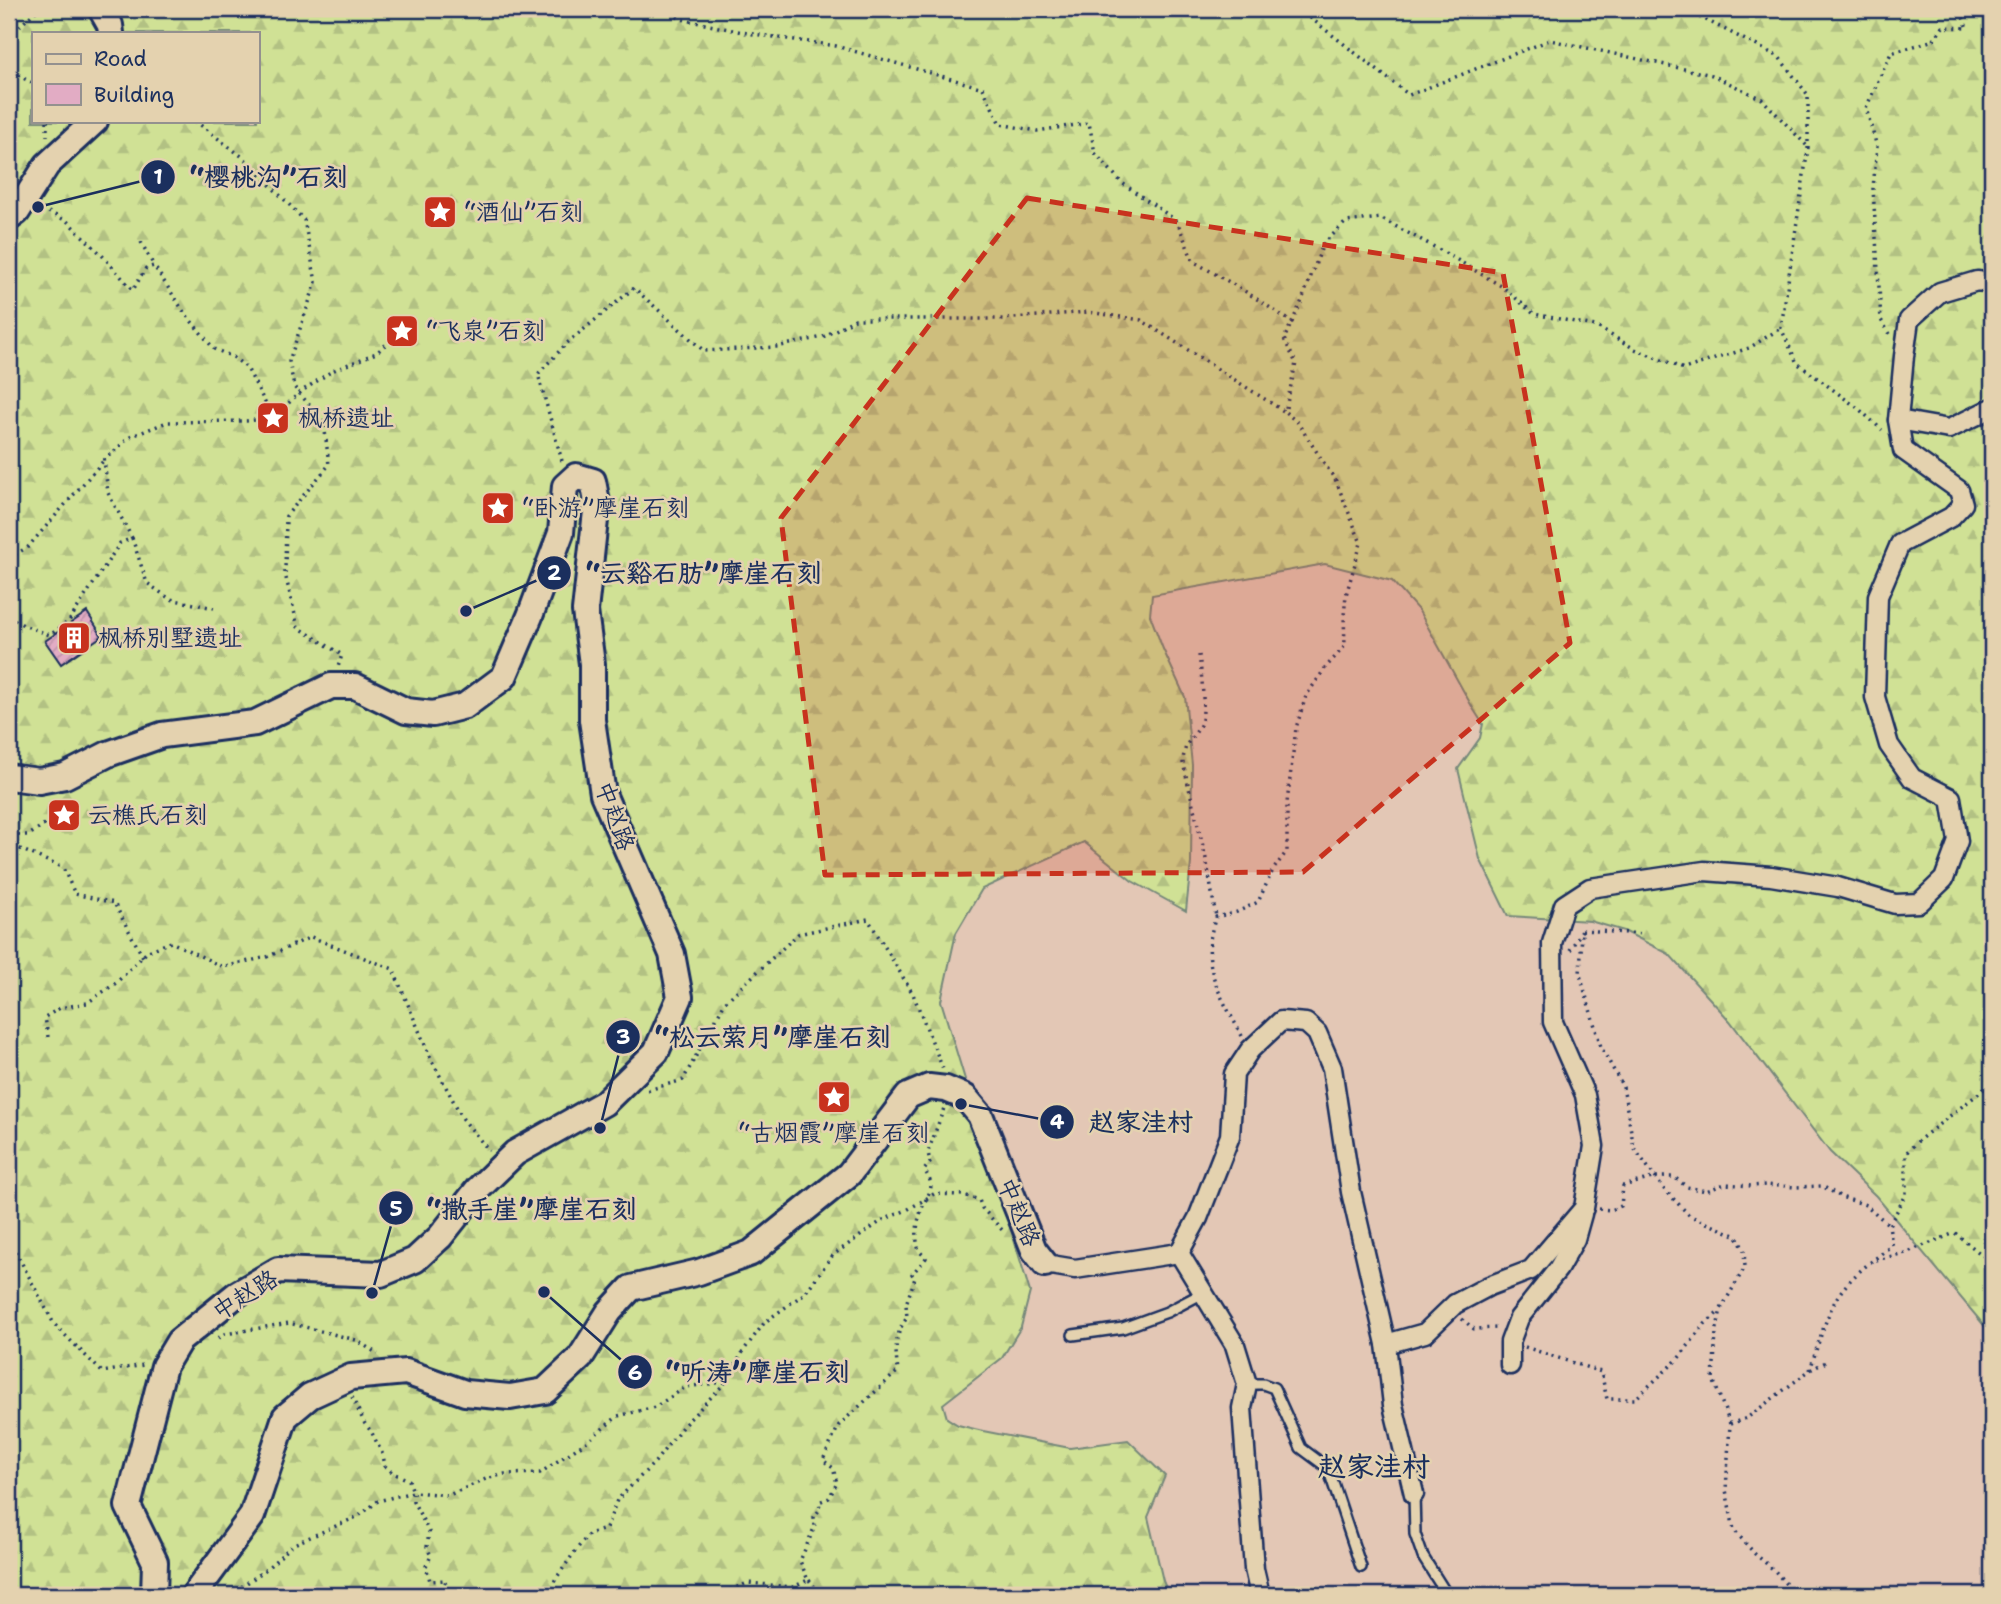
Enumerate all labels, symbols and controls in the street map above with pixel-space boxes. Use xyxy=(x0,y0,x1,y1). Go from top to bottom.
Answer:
legend xyxy=(32,32,259,122)
text: Road xyxy=(94,45,147,73)
text: Building xyxy=(94,81,174,109)
callout: “樱桃沟”石刻 xyxy=(141,153,362,200)
text: “樱桃沟”石刻 xyxy=(190,159,348,194)
text: 1 xyxy=(153,163,163,191)
place icon: “酒仙”石刻 xyxy=(421,193,459,231)
place label: “酒仙”石刻 xyxy=(464,196,584,228)
place icon: “飞泉”石刻 xyxy=(383,312,421,350)
place label: “飞泉”石刻 xyxy=(426,315,546,347)
place icon: 枫桥遗址 xyxy=(254,399,292,437)
place label: 枫桥遗址 xyxy=(298,402,394,434)
place icon: “卧游”摩崖石刻 xyxy=(479,489,517,527)
place label: “卧游”摩崖石刻 xyxy=(522,492,690,524)
callout: “云谿石肪”摩崖石刻 xyxy=(537,549,836,596)
text: “云谿石肪”摩崖石刻 xyxy=(586,555,822,590)
text: 2 xyxy=(547,559,562,587)
building icon: 枫桥别墅遗址 xyxy=(55,619,93,657)
place label: 枫桥别墅遗址 xyxy=(98,622,242,654)
street label: 中赵路 xyxy=(588,777,642,855)
place icon: 云樵氏石刻 xyxy=(45,796,83,834)
place label: 云樵氏石刻 xyxy=(88,799,208,831)
callout: “松云萦月”摩崖石刻 xyxy=(605,1013,905,1060)
text: “松云萦月”摩崖石刻 xyxy=(655,1019,891,1054)
text: 3 xyxy=(616,1023,630,1051)
place icon: “古烟霞”摩崖石刻 xyxy=(815,1078,853,1116)
callout: 赵家洼村 xyxy=(1040,1098,1207,1145)
text: 赵家洼村 xyxy=(1089,1104,1193,1139)
text: 4 xyxy=(1050,1108,1065,1136)
place label: “古烟霞”摩崖石刻 xyxy=(738,1117,930,1149)
street label: 中赵路 xyxy=(990,1173,1048,1251)
callout: “撒手崖”摩崖石刻 xyxy=(378,1185,652,1232)
text: “撒手崖”摩崖石刻 xyxy=(427,1191,637,1226)
text: 5 xyxy=(389,1195,403,1223)
street label: 中赵路 xyxy=(206,1262,284,1328)
callout: “听涛”摩崖石刻 xyxy=(617,1349,864,1396)
text: “听涛”摩崖石刻 xyxy=(666,1354,850,1389)
text: 6 xyxy=(628,1359,642,1387)
district label: 赵家洼村 xyxy=(1318,1447,1430,1485)

